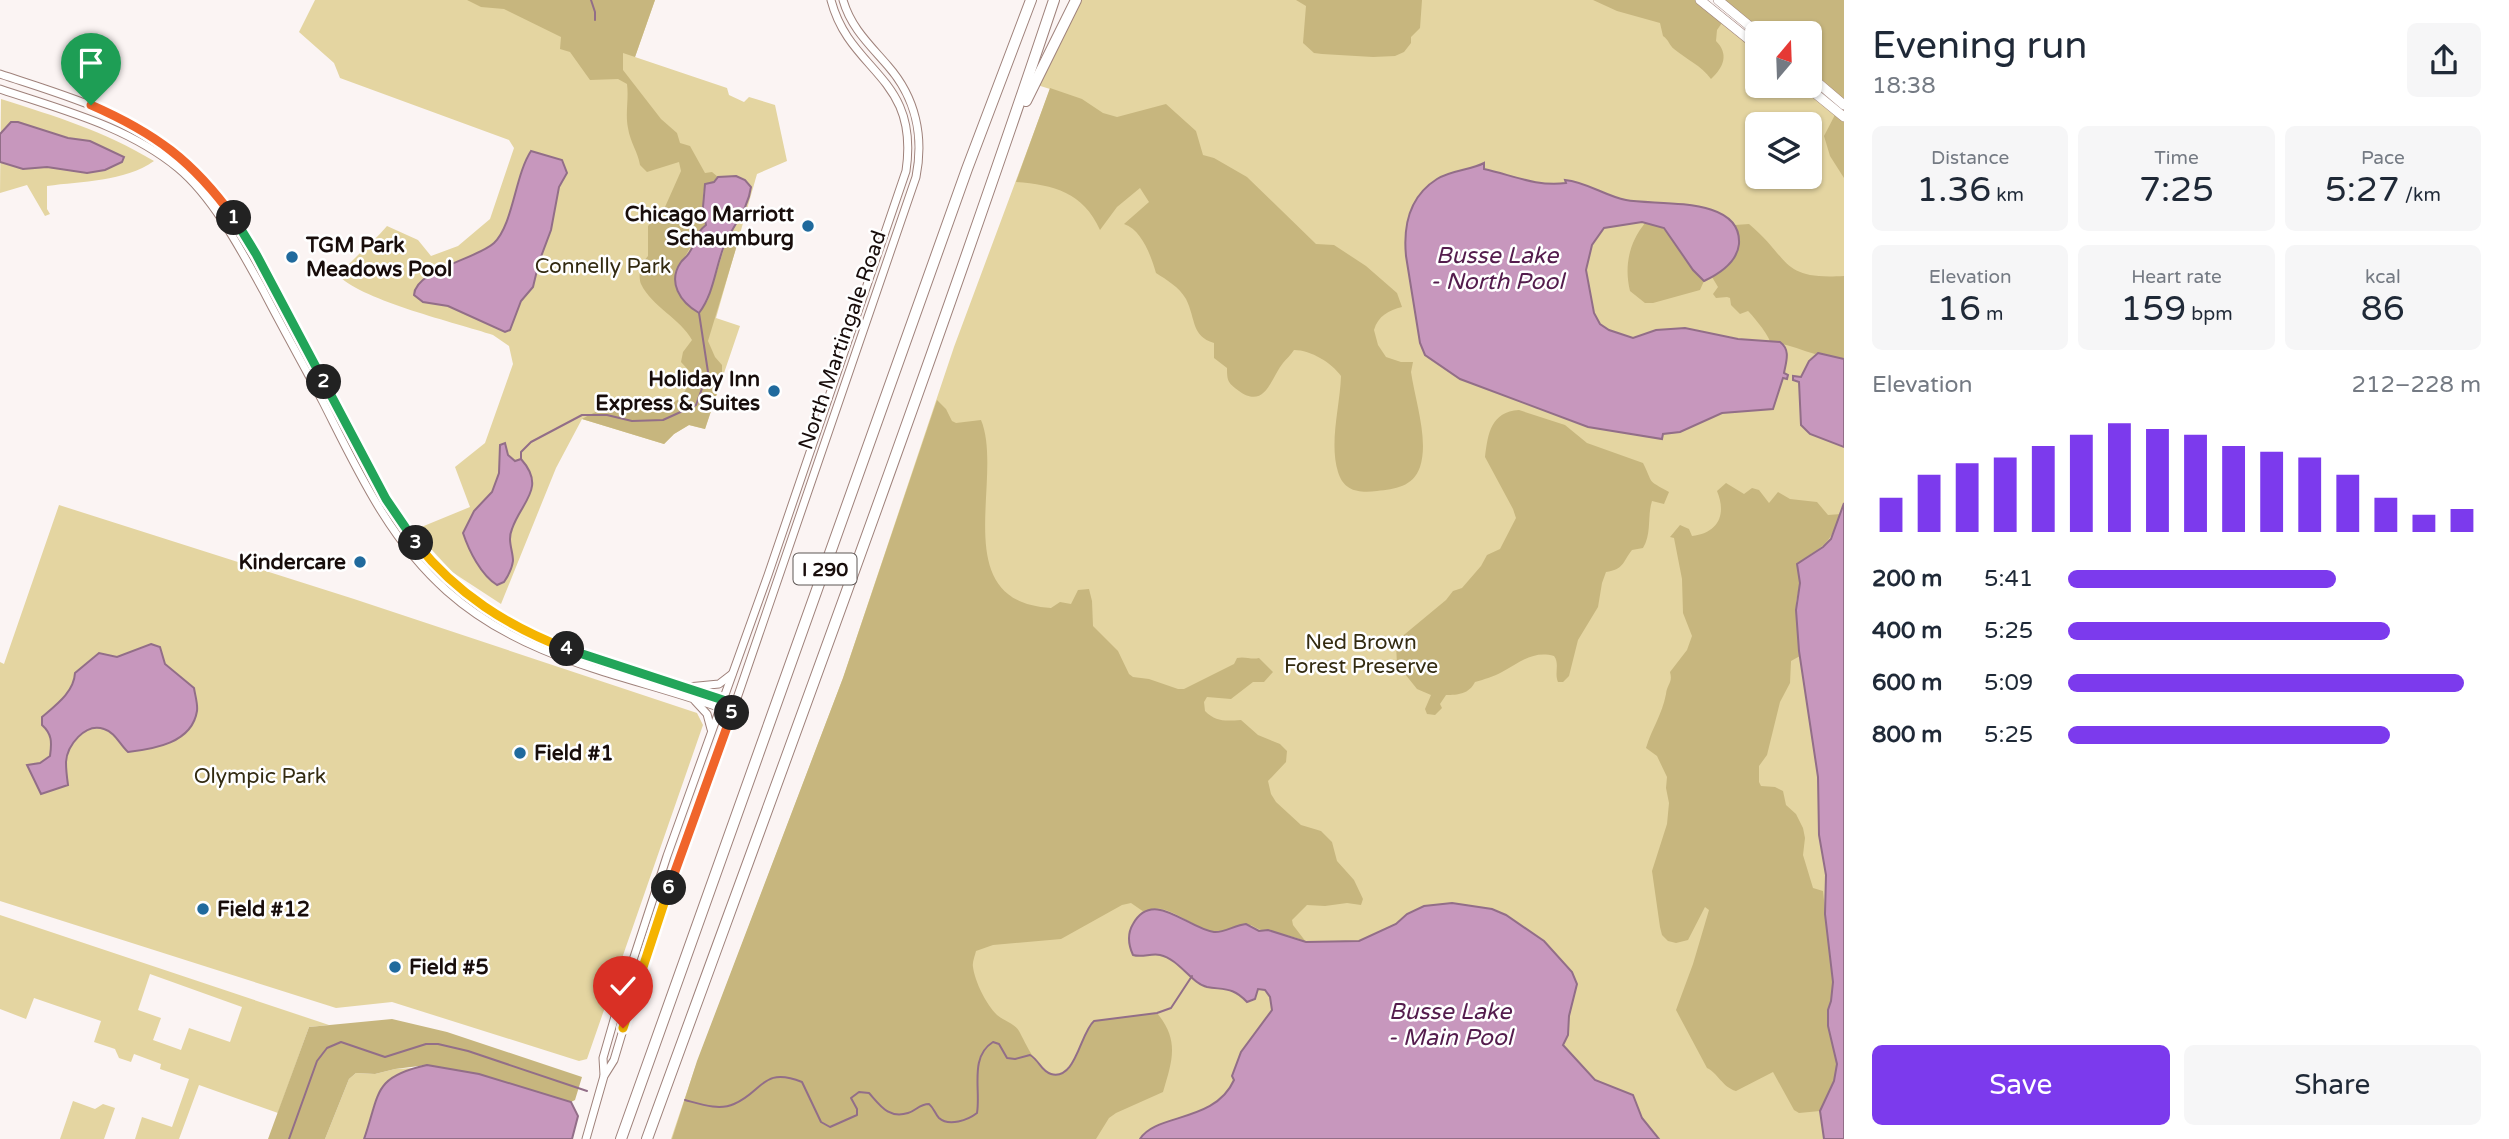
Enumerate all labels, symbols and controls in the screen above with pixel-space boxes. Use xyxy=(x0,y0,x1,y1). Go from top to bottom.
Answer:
north arrow xyxy=(1745,21,1822,98)
map controls xyxy=(1745,21,1822,189)
text: Evening run xyxy=(1872,23,2087,69)
button: share xyxy=(2407,23,2481,97)
pin xyxy=(61,33,121,105)
icon: arrive xyxy=(72,44,110,82)
text: 18:38 xyxy=(1872,72,1936,100)
button: layers xyxy=(1745,112,1822,189)
text: Distance xyxy=(1931,147,2009,169)
text: Time xyxy=(2154,147,2199,169)
text: Pace xyxy=(2361,147,2405,169)
text: 1.36 xyxy=(1916,169,1991,211)
text: 7:25 xyxy=(2139,169,2214,211)
text: 5:27 xyxy=(2325,169,2400,211)
text: km xyxy=(1991,184,2024,206)
text: /km xyxy=(2400,184,2441,206)
pin: 1 xyxy=(216,200,252,235)
place label: Chicago Marriott Schaumburg xyxy=(625,202,794,251)
text: 1 xyxy=(228,206,239,228)
marker: Chicago Marriott Schaumburg xyxy=(800,218,816,234)
street label: North Martingale Road xyxy=(793,227,892,453)
place label: TGM Park Meadows Pool xyxy=(305,233,452,282)
water label: Busse Lake - North Pool xyxy=(1430,242,1566,296)
marker: TGM Park Meadows Pool xyxy=(284,249,300,265)
park label: Connelly Park xyxy=(535,254,671,279)
text: Elevation xyxy=(1929,266,2012,288)
text: Heart rate xyxy=(2131,266,2222,288)
text: kcal xyxy=(2365,266,2401,288)
text: 16 xyxy=(1937,288,1981,330)
text: 159 xyxy=(2120,288,2186,330)
text: 86 xyxy=(2361,288,2405,330)
text: m xyxy=(1981,303,2003,325)
text: bpm xyxy=(2186,303,2233,325)
pin: 2 xyxy=(306,364,342,400)
place label: Holiday Inn Express & Suites xyxy=(595,367,760,416)
text: 2 xyxy=(318,370,329,392)
text: Elevation xyxy=(1872,371,1973,399)
text: 212–228 m xyxy=(2352,371,2481,399)
marker: Holiday Inn Express & Suites xyxy=(766,383,782,399)
pin: 3 xyxy=(398,526,434,560)
text: 3 xyxy=(410,531,421,553)
place label: Kindercare xyxy=(238,550,346,575)
marker: Kindercare xyxy=(352,554,368,570)
road number: I 290 xyxy=(794,554,856,584)
text: 200 m xyxy=(1872,565,1942,593)
text: 5:41 xyxy=(1984,565,2033,593)
text: 400 m xyxy=(1872,617,1942,645)
text: 5:25 xyxy=(1984,617,2033,645)
park label: Ned Brown Forest Preserve xyxy=(1284,630,1438,679)
pin: 4 xyxy=(550,632,584,666)
text: 4 xyxy=(561,637,572,659)
text: 600 m xyxy=(1872,669,1942,697)
text: 5:09 xyxy=(1984,669,2033,697)
pin: 5 xyxy=(714,696,750,730)
text: 5 xyxy=(726,701,737,723)
text: 800 m xyxy=(1872,721,1942,749)
text: 5:25 xyxy=(1984,721,2033,749)
place label: Field #1 xyxy=(534,741,614,766)
marker: Field #1 xyxy=(512,745,528,761)
park label: Olympic Park xyxy=(194,764,326,789)
pin: 6 xyxy=(652,870,686,906)
text: 6 xyxy=(663,876,674,898)
place label: Field #12 xyxy=(217,897,310,922)
marker: Field #12 xyxy=(195,901,211,917)
place label: Field #5 xyxy=(409,955,489,980)
pin xyxy=(593,956,653,1028)
marker: Field #5 xyxy=(387,959,403,975)
icon: check xyxy=(604,967,642,1005)
water label: Busse Lake - Main Pool xyxy=(1387,998,1515,1052)
button: Save xyxy=(1872,1045,2170,1125)
button: Share xyxy=(2184,1045,2481,1125)

